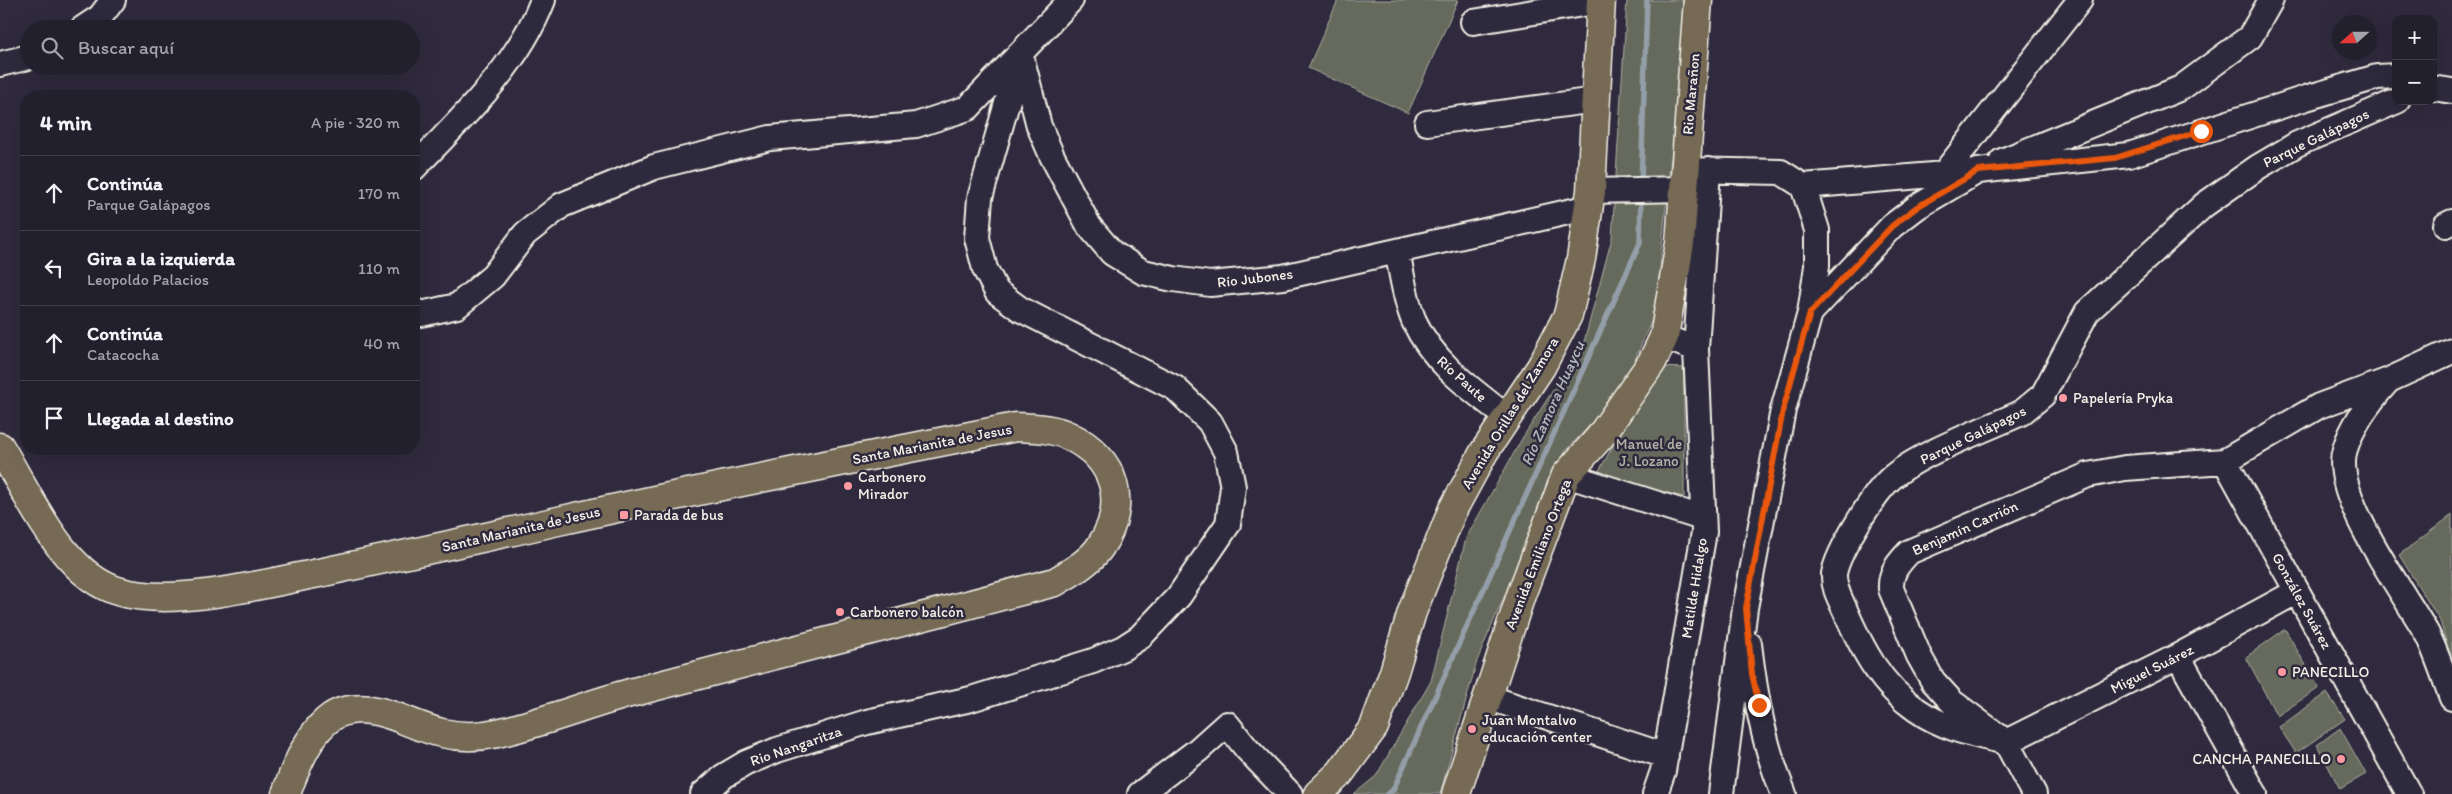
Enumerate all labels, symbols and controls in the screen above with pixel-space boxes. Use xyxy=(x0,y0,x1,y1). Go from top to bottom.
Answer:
north arrow xyxy=(2332,15,2377,60)
map controls xyxy=(2392,15,2437,105)
button: + xyxy=(2392,15,2437,60)
search box xyxy=(20,20,420,75)
icon: search xyxy=(38,34,66,62)
text: Buscar aquí xyxy=(78,36,174,59)
street label: Rio Marañon xyxy=(1678,53,1704,135)
button: − xyxy=(2392,60,2437,105)
street label: Parque Galápagos xyxy=(2260,104,2372,171)
text: 4 min xyxy=(40,110,92,135)
text: A pie · 320 m xyxy=(311,113,400,132)
route start xyxy=(2190,120,2213,143)
text: Continúa xyxy=(87,172,163,195)
icon: ahead xyxy=(40,179,68,207)
text: 170 m xyxy=(358,184,400,203)
text: Parque Galápagos xyxy=(87,195,211,214)
text: Gira a la izquierda xyxy=(87,247,235,270)
icon: left xyxy=(40,254,68,282)
text: 110 m xyxy=(358,259,400,278)
street label: Río Jubones xyxy=(1216,264,1294,292)
text: Leopoldo Palacios xyxy=(87,270,209,289)
text: Continúa xyxy=(87,322,163,345)
icon: ahead xyxy=(40,329,68,357)
text: 40 m xyxy=(363,334,400,353)
street label: Avenida Orillas del Zamora xyxy=(1457,334,1563,492)
water label: Río Zamora Huaycu xyxy=(1517,337,1589,468)
text: Catacocha xyxy=(87,345,159,364)
street label: Río Paute xyxy=(1433,352,1491,406)
place label: Papelería Pryka xyxy=(2073,389,2174,407)
marker: Papelería Pryka xyxy=(2057,392,2069,404)
street label: Parque Galápagos xyxy=(1917,401,2029,468)
icon: arrive xyxy=(40,404,68,432)
text: Llegada al destino xyxy=(87,407,234,430)
street label: Santa Marianita de Jesus xyxy=(851,420,1014,468)
park label: Manuel de J. Lozano xyxy=(1616,435,1682,470)
place label: Carbonero Mirador xyxy=(858,468,926,503)
street label: Avenida Emiliano Ortega xyxy=(1501,476,1575,632)
marker: Carbonero Mirador xyxy=(842,480,854,492)
street label: Benjamín Carrión xyxy=(1909,496,2021,559)
street label: Santa Marianita de Jesus xyxy=(440,502,602,556)
place label: Parada de bus xyxy=(634,506,724,524)
marker: Parada de bus xyxy=(618,509,630,521)
street label: Matilde Hidalgo xyxy=(1677,536,1711,640)
street label: González Suárez xyxy=(2268,550,2336,652)
place label: Carbonero balcón xyxy=(850,603,964,621)
marker: Carbonero balcón xyxy=(834,606,846,618)
street label: Miguel Suárez xyxy=(2107,640,2197,698)
place label: PANECILLO xyxy=(2292,663,2370,681)
marker: PANECILLO xyxy=(2276,666,2288,678)
route end xyxy=(1748,694,1771,717)
place label: Juan Montalvo educación center xyxy=(1482,711,1592,746)
street label: Rio Nangaritza xyxy=(748,722,844,770)
marker: Juan Montalvo educación center xyxy=(1466,723,1478,735)
place label: CANCHA PANECILLO xyxy=(2193,750,2331,768)
marker: CANCHA PANECILLO xyxy=(2335,753,2347,765)

